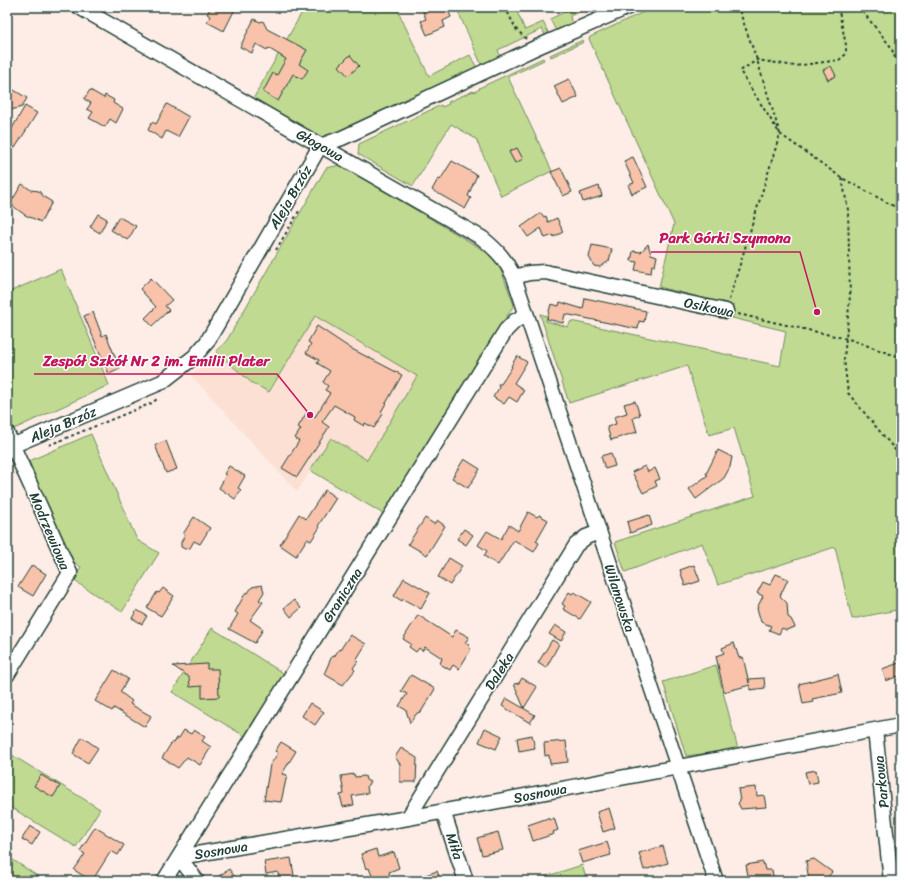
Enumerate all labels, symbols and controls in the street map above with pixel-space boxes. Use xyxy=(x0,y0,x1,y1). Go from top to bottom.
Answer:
street label: Głogowa xyxy=(291,122,348,169)
street label: Aleja Brzóz xyxy=(261,160,319,235)
callout: Park Górki Szymona xyxy=(651,225,800,252)
text: Park Górki Szymona xyxy=(659,225,791,251)
street label: Osikowa xyxy=(682,290,736,325)
callout: Zespół Szkół Nr 2 im. Emilii Plater xyxy=(34,347,277,374)
text: Zespół Szkół Nr 2 im. Emilii Plater xyxy=(42,348,271,374)
street label: Aleja Brzóz xyxy=(25,399,101,450)
street label: Modrzewiowa xyxy=(22,488,78,575)
street label: Wilanowska xyxy=(597,561,642,636)
street label: Graniczna xyxy=(316,563,369,628)
street label: Daleka xyxy=(478,647,521,695)
street label: Parkowa xyxy=(866,755,897,809)
street label: Sosnowa xyxy=(511,776,569,811)
street label: Miła xyxy=(438,829,471,864)
street label: Sosnowa xyxy=(193,834,250,867)

